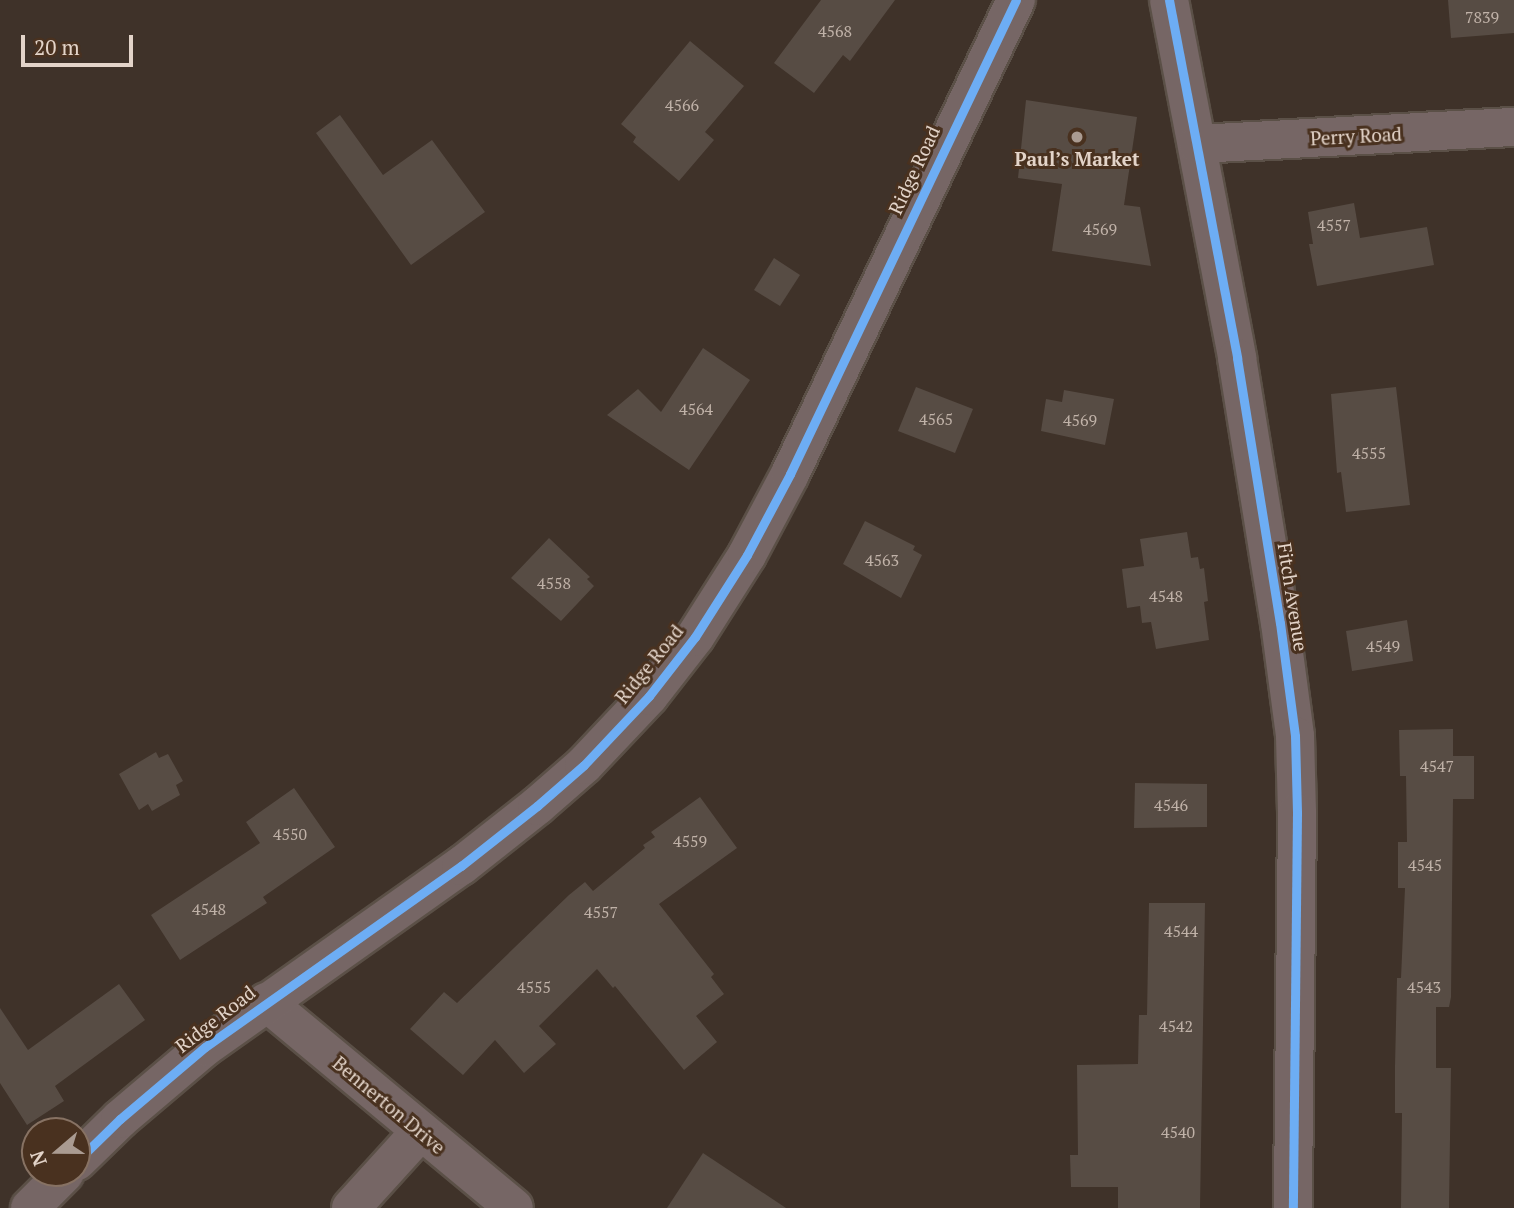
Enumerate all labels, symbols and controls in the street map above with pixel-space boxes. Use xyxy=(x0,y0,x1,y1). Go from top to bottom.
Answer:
house number: 7839 xyxy=(1465,7,1499,27)
scale bar xyxy=(24,21,136,65)
house number: 4568 xyxy=(818,21,852,41)
text: 20 m xyxy=(34,33,80,61)
house number: 4566 xyxy=(665,95,699,115)
street label: Ridge Road xyxy=(884,122,944,218)
street label: Perry Road xyxy=(1310,122,1402,150)
marker: Paul’s Market xyxy=(1069,129,1085,145)
place label: Paul’s Market xyxy=(1014,148,1140,170)
house number: 4557 xyxy=(1317,215,1351,235)
house number: 4569 xyxy=(1083,219,1117,239)
house number: 4564 xyxy=(679,399,713,419)
house number: 4565 xyxy=(919,409,953,429)
house number: 4569 xyxy=(1063,410,1097,430)
house number: 4555 xyxy=(1352,443,1386,463)
street label: Fitch Avenue xyxy=(1273,541,1313,653)
house number: 4563 xyxy=(865,550,899,570)
house number: 4558 xyxy=(537,573,571,593)
house number: 4548 xyxy=(1149,586,1183,606)
street label: Ridge Road xyxy=(610,620,688,708)
house number: 4549 xyxy=(1366,636,1400,656)
house number: 4547 xyxy=(1420,756,1454,776)
house number: 4546 xyxy=(1154,795,1188,815)
house number: 4550 xyxy=(273,824,307,844)
house number: 4559 xyxy=(673,831,707,851)
house number: 4545 xyxy=(1408,855,1442,875)
house number: 4548 xyxy=(192,899,226,919)
house number: 4557 xyxy=(584,902,618,922)
house number: 4544 xyxy=(1164,921,1198,941)
house number: 4555 xyxy=(517,977,551,997)
house number: 4543 xyxy=(1407,977,1441,997)
street label: Ridge Road xyxy=(171,981,259,1057)
house number: 4542 xyxy=(1159,1016,1193,1036)
street label: Bennerton Drive xyxy=(328,1051,450,1159)
north arrow xyxy=(21,1117,91,1187)
house number: 4540 xyxy=(1161,1122,1195,1142)
text: N xyxy=(23,1148,52,1170)

